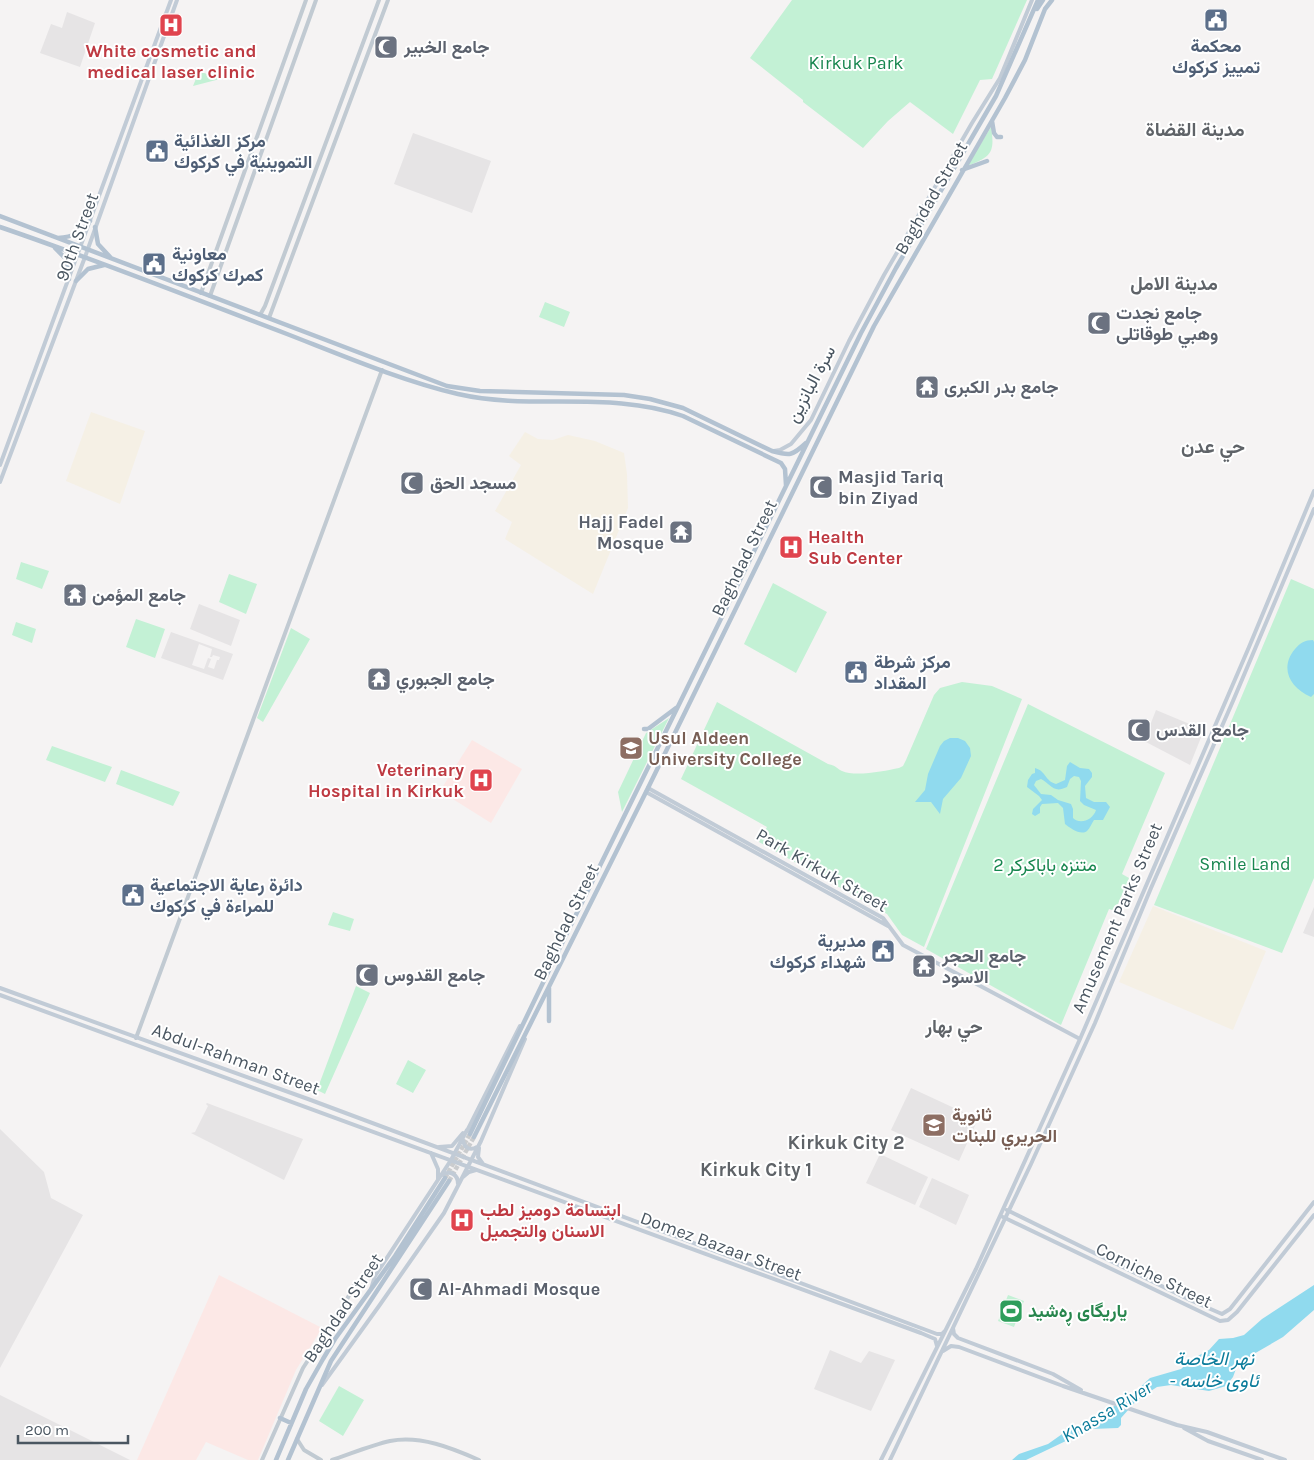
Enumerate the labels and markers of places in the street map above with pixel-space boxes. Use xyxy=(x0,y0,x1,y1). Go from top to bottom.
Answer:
public building icon: محكمة تمييز كركوك xyxy=(1203,7,1229,33)
hospital icon: White cosmetic and medical laser clinic xyxy=(158,12,184,38)
mosque icon: جامع الخبير xyxy=(373,34,399,60)
place label: محكمة تمييز كركوك xyxy=(1172,35,1260,78)
place label: جامع الخبير xyxy=(403,36,489,59)
place label: White cosmetic and medical laser clinic xyxy=(85,40,257,83)
place label: مركز الغذائية التموينية في كركوك xyxy=(174,130,313,177)
public building icon: مركز الغذائية التموينية في كركوك xyxy=(144,138,170,164)
place label: معاونية كمرك كركوك xyxy=(172,243,263,286)
public building icon: معاونية كمرك كركوك xyxy=(141,251,167,277)
place label: جامع نجدت وهبي طوقاتلى xyxy=(1116,302,1218,349)
mosque icon: جامع نجدت وهبي طوقاتلى xyxy=(1086,310,1112,336)
temple icon: جامع بدر الكبرى xyxy=(914,374,940,400)
place label: جامع بدر الكبرى xyxy=(944,376,1058,399)
place label: Masjid Tariq bin Ziyad xyxy=(838,466,944,509)
mosque icon: مسجد الحق xyxy=(399,470,425,496)
place label: مسجد الحق xyxy=(430,472,517,494)
mosque icon: Masjid Tariq bin Ziyad xyxy=(808,474,834,500)
place label: Hajj Fadel Mosque xyxy=(578,511,664,554)
temple icon: Hajj Fadel Mosque xyxy=(668,519,694,545)
place label: Health Sub Center xyxy=(808,526,902,569)
hospital icon: Health Sub Center xyxy=(778,534,804,560)
temple icon: جامع المؤمن xyxy=(62,582,88,608)
place label: جامع المؤمن xyxy=(92,584,186,607)
place label: مركز شرطة المقداد xyxy=(874,651,951,694)
public building icon: مركز شرطة المقداد xyxy=(843,659,869,685)
temple icon: جامع الجبوري xyxy=(366,666,392,692)
place label: جامع الجبوري xyxy=(396,668,495,694)
mosque icon: جامع القدس xyxy=(1126,717,1152,743)
place label: جامع القدس xyxy=(1156,719,1249,742)
place label: Usul Aldeen University College xyxy=(648,727,802,770)
school or university icon: Usul Aldeen University College xyxy=(618,735,644,761)
place label: Veterinary Hospital in Kirkuk xyxy=(308,759,464,802)
hospital icon: Veterinary Hospital in Kirkuk xyxy=(468,767,494,793)
place label: دائرة رعاية الاجتماعية للمراءة في كركوك xyxy=(150,874,303,921)
public building icon: دائرة رعاية الاجتماعية للمراءة في كركوك xyxy=(120,882,146,908)
place label: مديرية شهداء كركوك xyxy=(770,930,866,973)
public building icon: مديرية شهداء كركوك xyxy=(870,938,896,964)
place label: جامع الحجر الاسود xyxy=(941,945,1026,988)
temple icon: جامع الحجر الاسود xyxy=(911,953,937,979)
mosque icon: جامع القدوس xyxy=(354,962,380,988)
place label: جامع القدوس xyxy=(384,964,485,987)
place label: ثانوية الحريري للبنات xyxy=(952,1104,1057,1151)
school or university icon: ثانوية الحريري للبنات xyxy=(921,1112,947,1138)
place label: ابتسامة دوميز لطب الاسنان والتجميل xyxy=(480,1199,621,1242)
hospital icon: ابتسامة دوميز لطب الاسنان والتجميل xyxy=(449,1207,475,1233)
mosque icon: Al-Ahmadi Mosque xyxy=(408,1276,434,1302)
place label: Al-Ahmadi Mosque xyxy=(438,1278,600,1300)
sports icon: یاریگای ڕەشید xyxy=(998,1298,1024,1324)
place label: یاریگای ڕەشید xyxy=(1028,1300,1127,1326)

